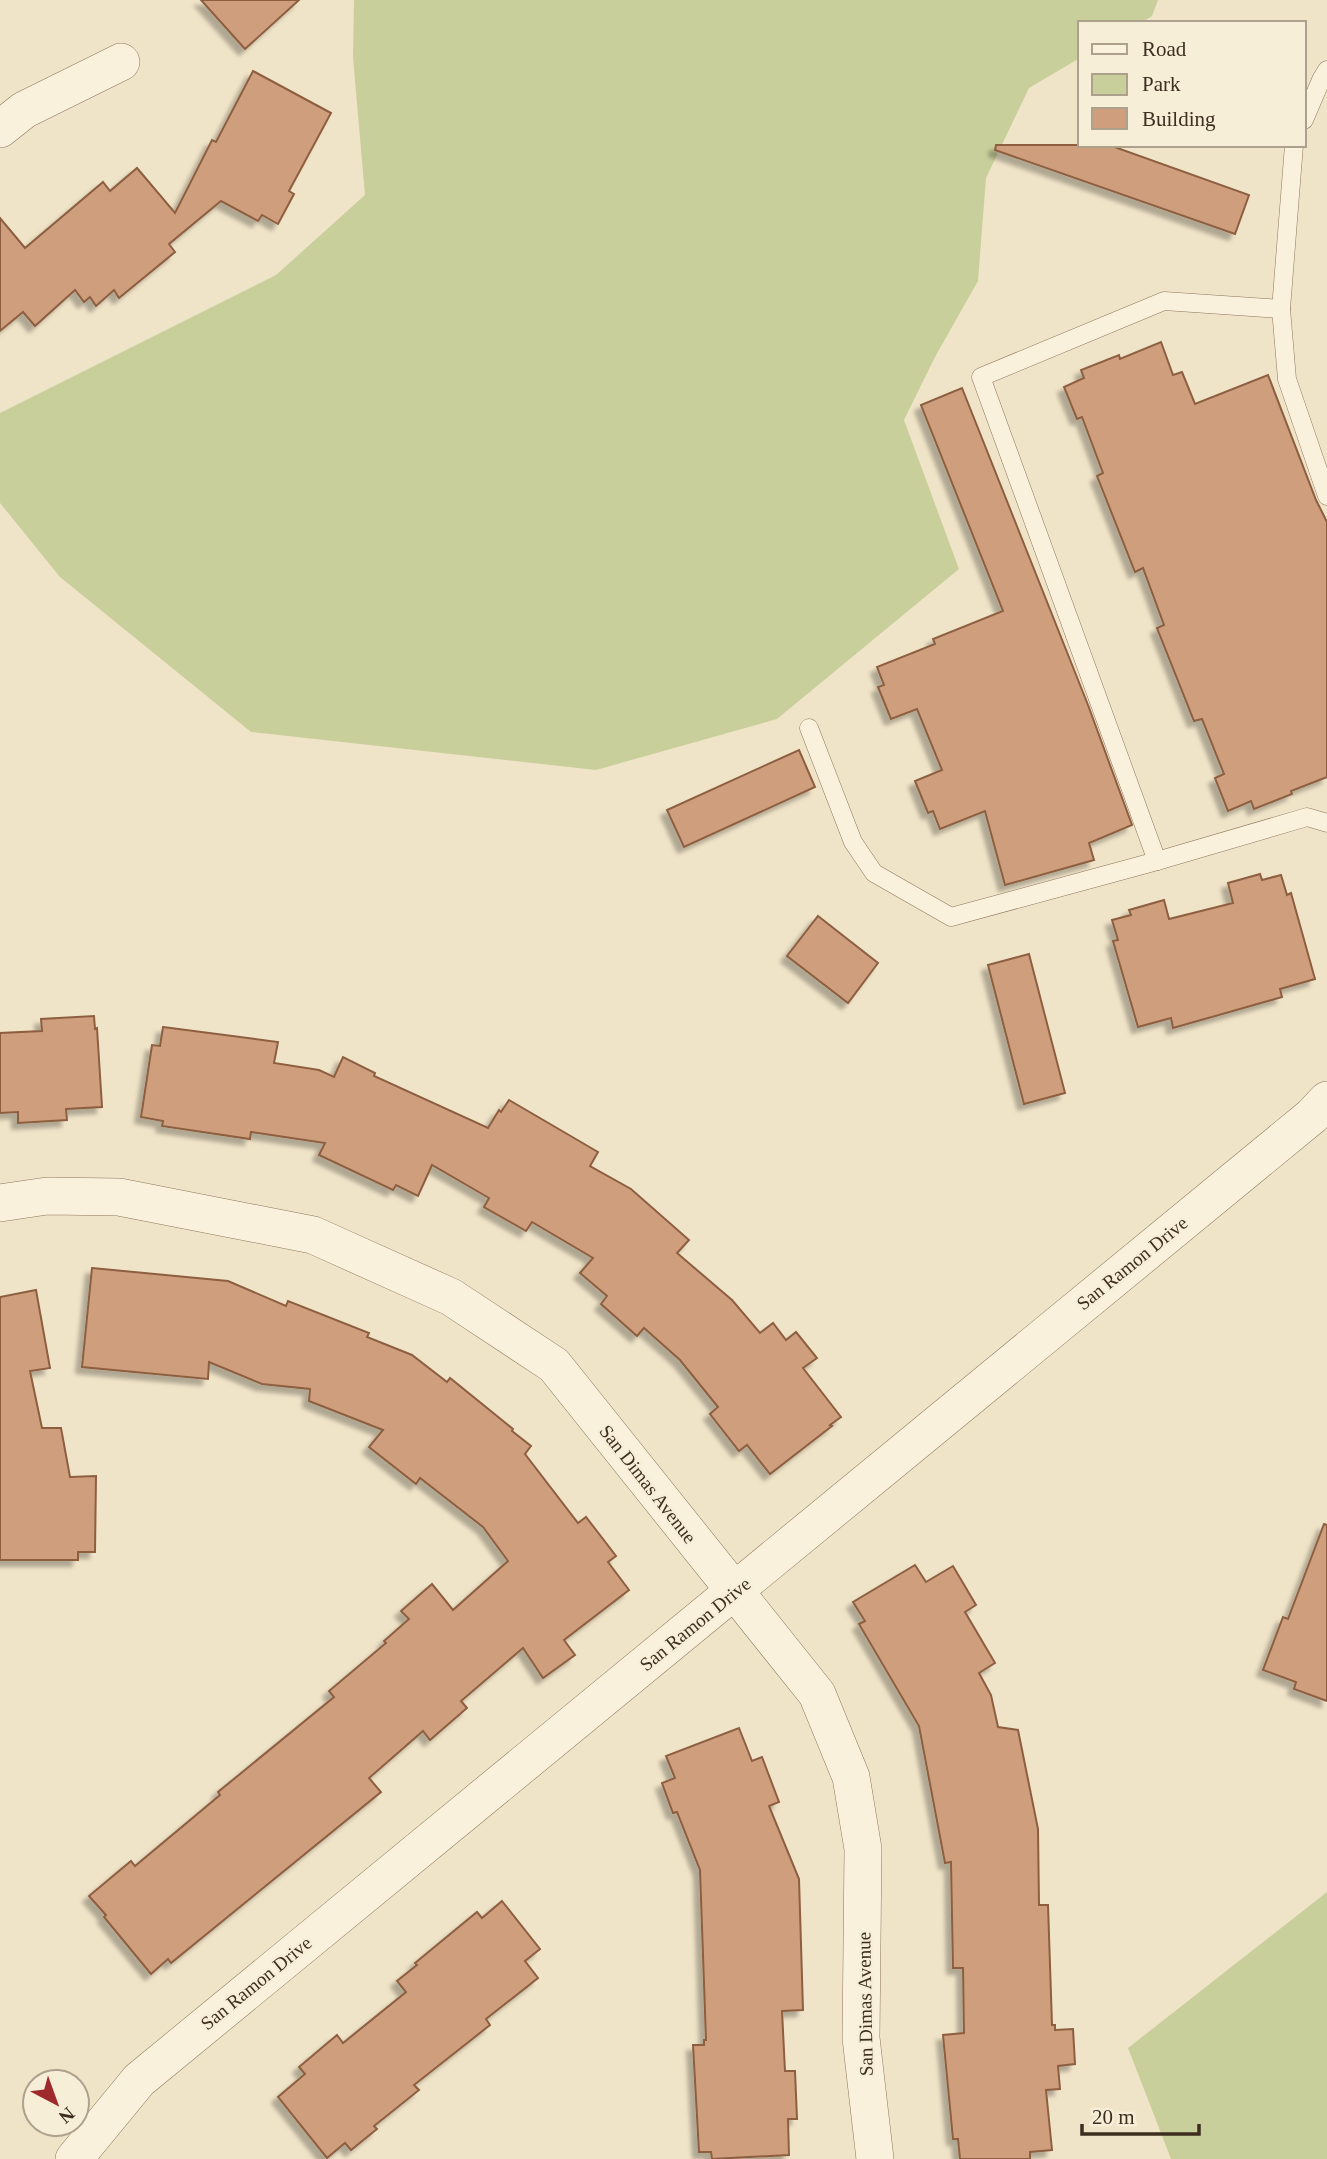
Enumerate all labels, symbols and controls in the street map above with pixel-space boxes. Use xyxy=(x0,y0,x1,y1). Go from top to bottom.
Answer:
legend xyxy=(1078,21,1306,147)
text: Road xyxy=(1142,37,1187,61)
text: Park xyxy=(1142,72,1181,96)
text: Building xyxy=(1142,107,1216,131)
street label: San Ramon Drive xyxy=(1072,1212,1192,1314)
street label: San Dimas Avenue xyxy=(595,1421,701,1547)
street label: San Ramon Drive xyxy=(635,1573,755,1675)
street label: San Ramon Drive xyxy=(196,1932,316,2034)
street label: San Dimas Avenue xyxy=(853,1932,877,2076)
north arrow xyxy=(21,2068,91,2138)
scale bar xyxy=(1082,2092,1199,2136)
text: N xyxy=(55,2103,79,2128)
text: 20 m xyxy=(1092,2105,1135,2129)

